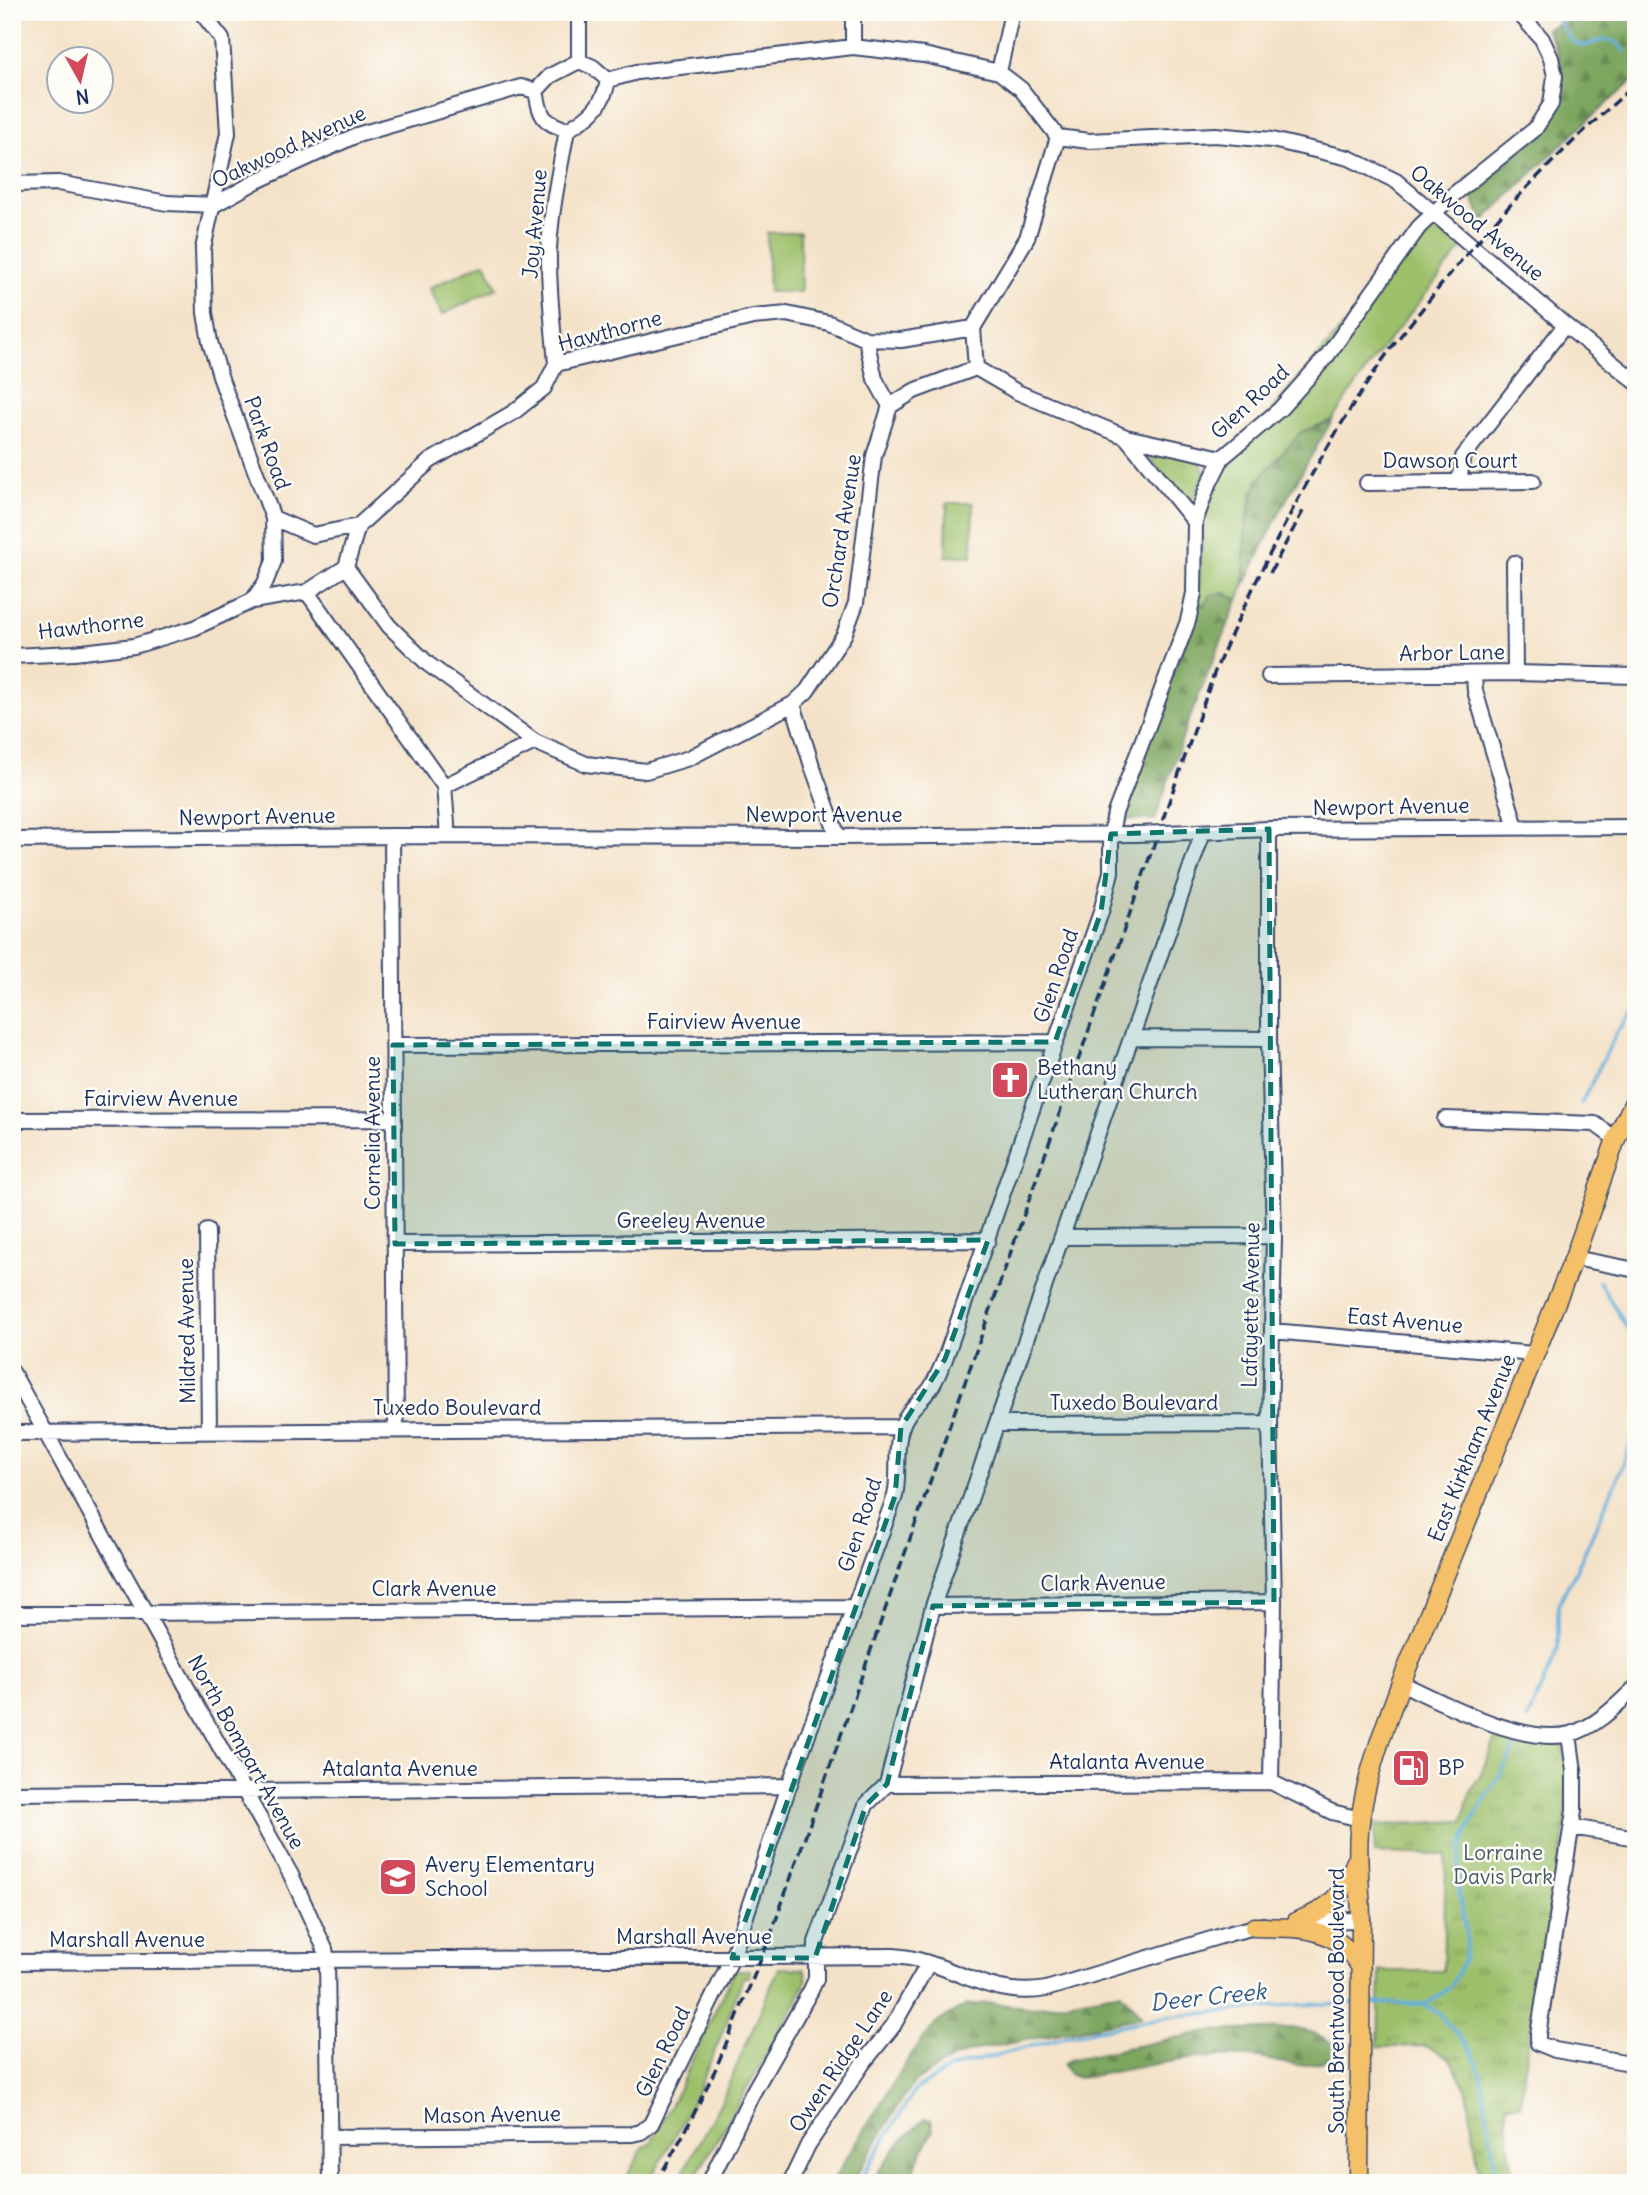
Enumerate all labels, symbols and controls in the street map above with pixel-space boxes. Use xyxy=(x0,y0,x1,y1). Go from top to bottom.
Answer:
north arrow xyxy=(46,46,116,116)
text: N xyxy=(74,84,91,110)
street label: Oakwood Avenue xyxy=(207,99,370,194)
street label: Oakwood Avenue xyxy=(1405,159,1550,287)
street label: Joy Avenue xyxy=(516,168,553,280)
street label: Hawthorne xyxy=(555,304,665,357)
street label: Glen Road xyxy=(1205,358,1295,445)
street label: Park Road xyxy=(238,392,297,493)
street label: Dawson Court xyxy=(1382,447,1518,474)
street label: Orchard Avenue xyxy=(816,452,867,610)
street label: Hawthorne xyxy=(36,606,145,645)
street label: Arbor Lane xyxy=(1399,638,1505,667)
street label: Newport Avenue xyxy=(1312,792,1470,821)
street label: Newport Avenue xyxy=(746,801,902,828)
street label: Newport Avenue xyxy=(178,802,336,831)
street label: Glen Road xyxy=(1027,925,1084,1026)
street label: Fairview Avenue xyxy=(647,1008,801,1035)
place label: Bethany Lutheran Church xyxy=(1037,1054,1198,1105)
street label: Cornelia Avenue xyxy=(359,1056,386,1210)
church icon: Bethany Lutheran Church xyxy=(989,1059,1031,1101)
street label: Fairview Avenue xyxy=(84,1085,238,1112)
street label: Greeley Avenue xyxy=(616,1207,766,1234)
street label: Lafayette Avenue xyxy=(1236,1222,1265,1388)
street label: Mildred Avenue xyxy=(172,1258,201,1404)
street label: East Avenue xyxy=(1346,1302,1464,1339)
street label: East Kirkham Avenue xyxy=(1421,1350,1522,1546)
street label: Tuxedo Boulevard xyxy=(1050,1389,1218,1416)
street label: Tuxedo Boulevard xyxy=(373,1394,541,1421)
street label: Glen Road xyxy=(832,1474,887,1575)
street label: Clark Avenue xyxy=(1040,1568,1166,1597)
street label: Clark Avenue xyxy=(371,1575,497,1602)
street label: North Bompart Avenue xyxy=(182,1650,311,1854)
fuel station icon: BP xyxy=(1390,1747,1432,1789)
street label: Atalanta Avenue xyxy=(1049,1748,1205,1775)
place label: BP xyxy=(1438,1754,1464,1781)
street label: Atalanta Avenue xyxy=(322,1755,478,1782)
park label: Lorraine Davis Park xyxy=(1453,1839,1553,1890)
place label: Avery Elementary School xyxy=(425,1851,595,1902)
school or university icon: Avery Elementary School xyxy=(377,1856,419,1898)
street label: South Brentwood Boulevard xyxy=(1323,1868,1350,2134)
street label: Marshall Avenue xyxy=(616,1923,772,1950)
street label: Marshall Avenue xyxy=(49,1926,205,1953)
water label: Deer Creek xyxy=(1149,1976,1268,2017)
street label: Owen Ridge Lane xyxy=(783,1984,898,2137)
street label: Glen Road xyxy=(629,2002,696,2102)
street label: Mason Avenue xyxy=(423,2100,561,2129)

